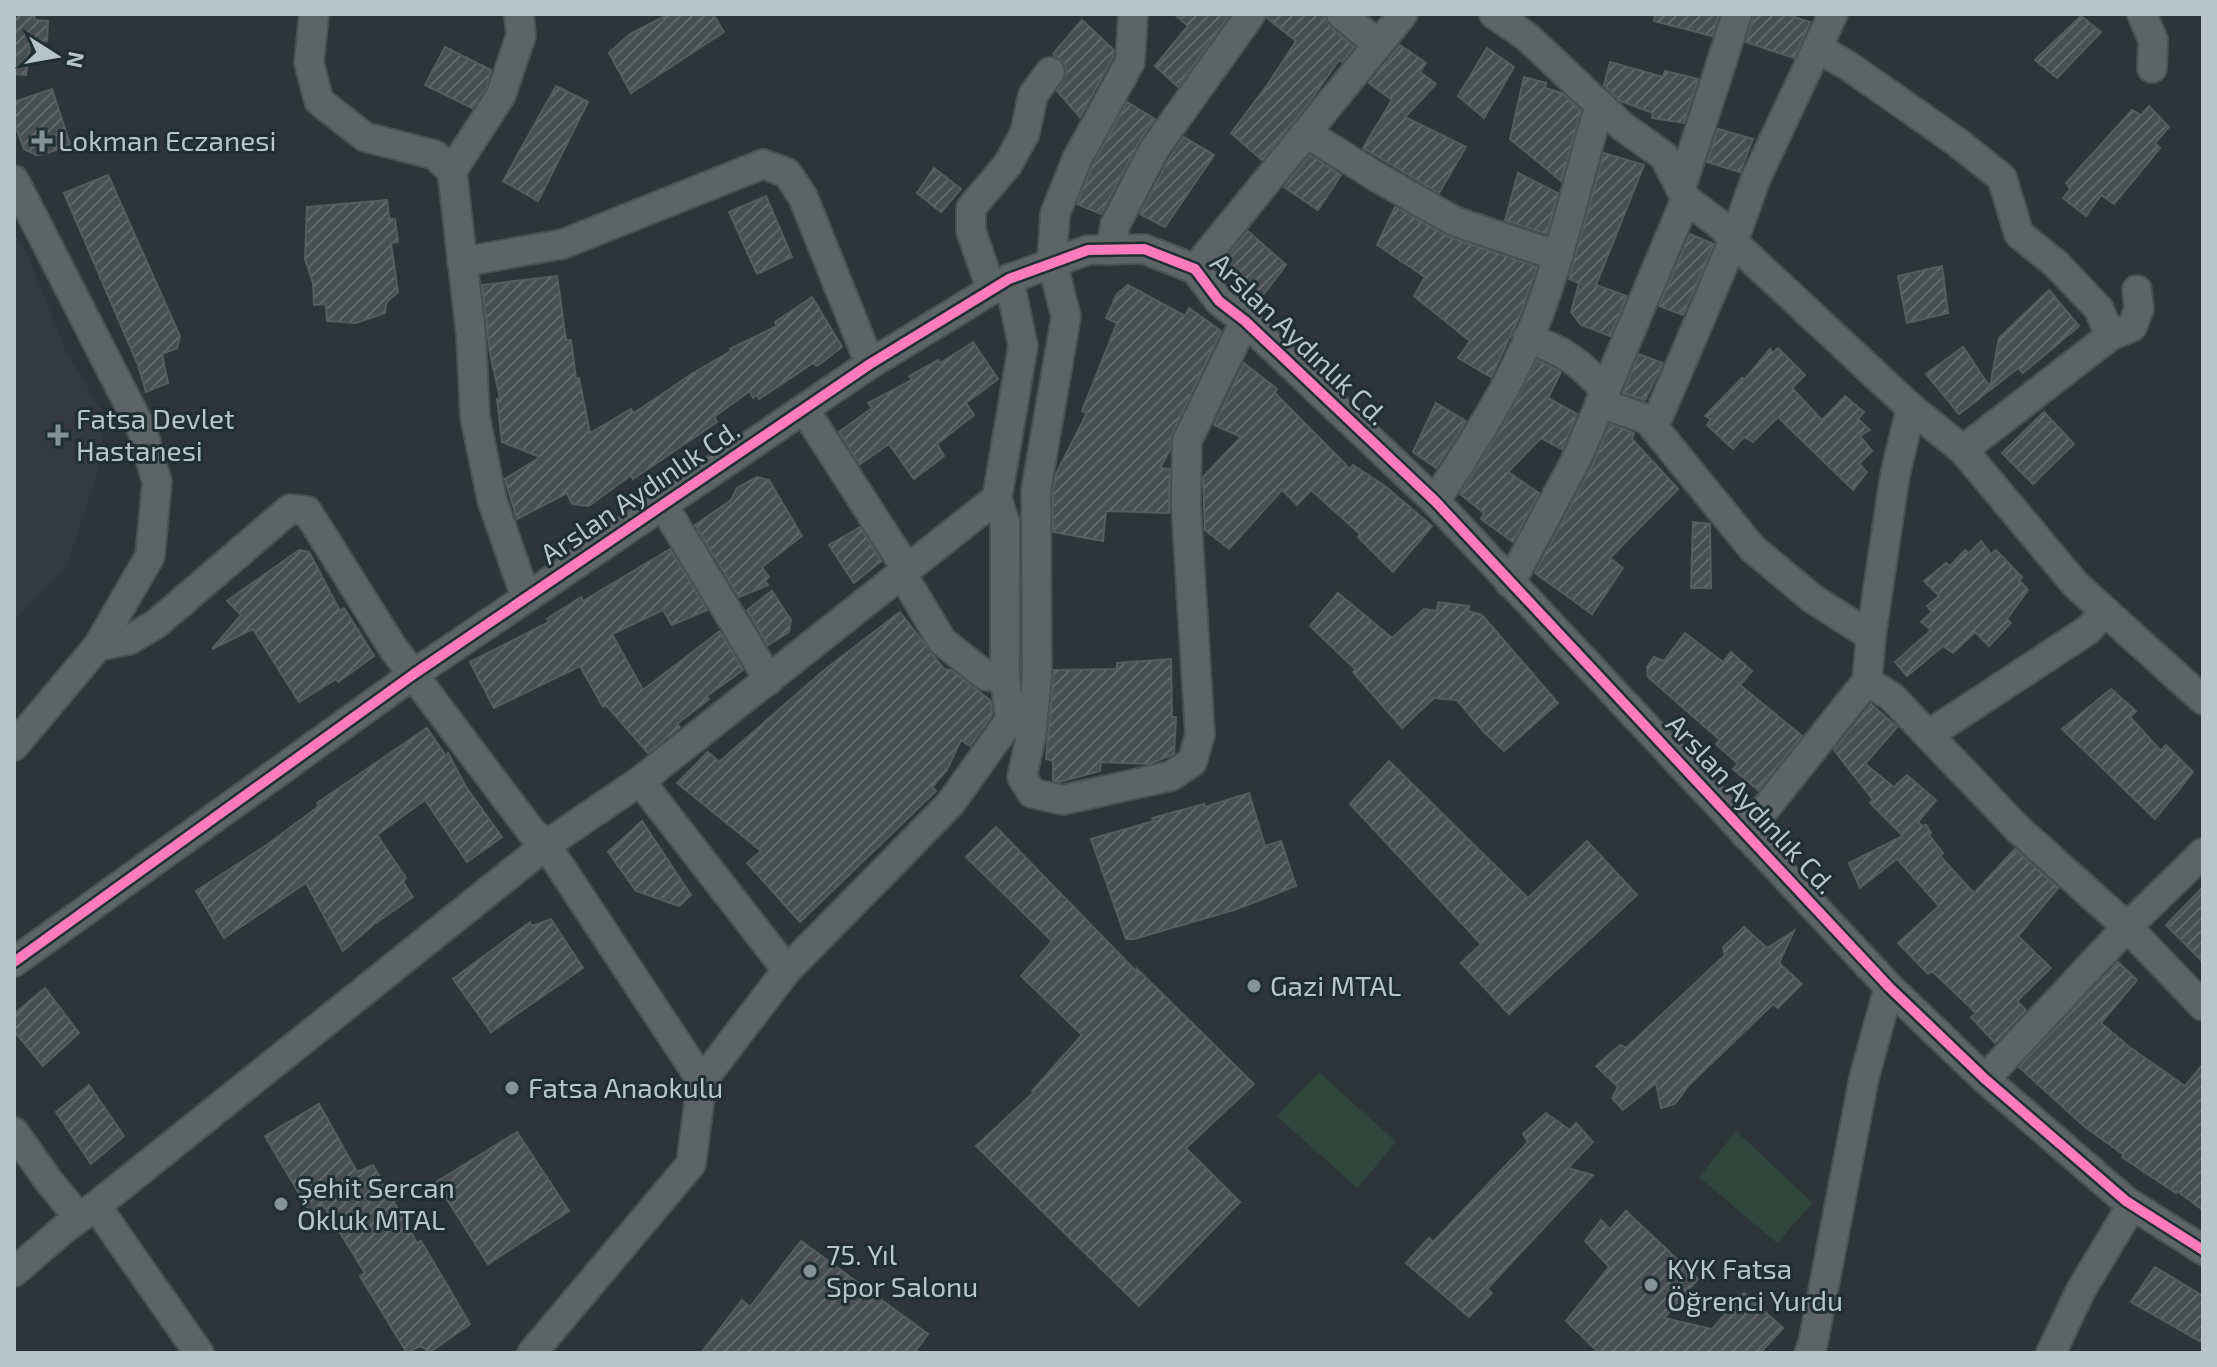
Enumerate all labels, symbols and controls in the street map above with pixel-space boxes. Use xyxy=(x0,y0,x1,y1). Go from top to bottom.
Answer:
north arrow xyxy=(16,16,96,96)
text: N xyxy=(62,50,91,70)
place label: Lokman Eczanesi xyxy=(58,123,276,157)
marker: Lokman Eczanesi xyxy=(33,132,51,150)
street label: Arslan Aydınlık Cd. xyxy=(1204,245,1395,431)
place label: Fatsa Devlet Hastanesi xyxy=(76,401,235,467)
street label: Arslan Aydınlık Cd. xyxy=(533,412,746,570)
marker: Fatsa Devlet Hastanesi xyxy=(47,424,69,446)
street label: Arslan Aydınlık Cd. xyxy=(1660,706,1844,900)
place label: Gazi MTAL xyxy=(1270,968,1401,1002)
marker: Gazi MTAL xyxy=(1245,977,1263,995)
place label: Fatsa Anaokulu xyxy=(528,1070,723,1104)
marker: Fatsa Anaokulu xyxy=(503,1079,521,1097)
place label: Şehit Sercan Okluk MTAL xyxy=(297,1170,455,1236)
marker: Şehit Sercan Okluk MTAL xyxy=(272,1195,290,1213)
place label: 75. Yıl Spor Salonu xyxy=(826,1237,978,1303)
place label: KYK Fatsa Öğrenci Yurdu xyxy=(1667,1251,1843,1317)
marker: 75. Yıl Spor Salonu xyxy=(801,1262,819,1280)
marker: KYK Fatsa Öğrenci Yurdu xyxy=(1642,1276,1660,1294)

